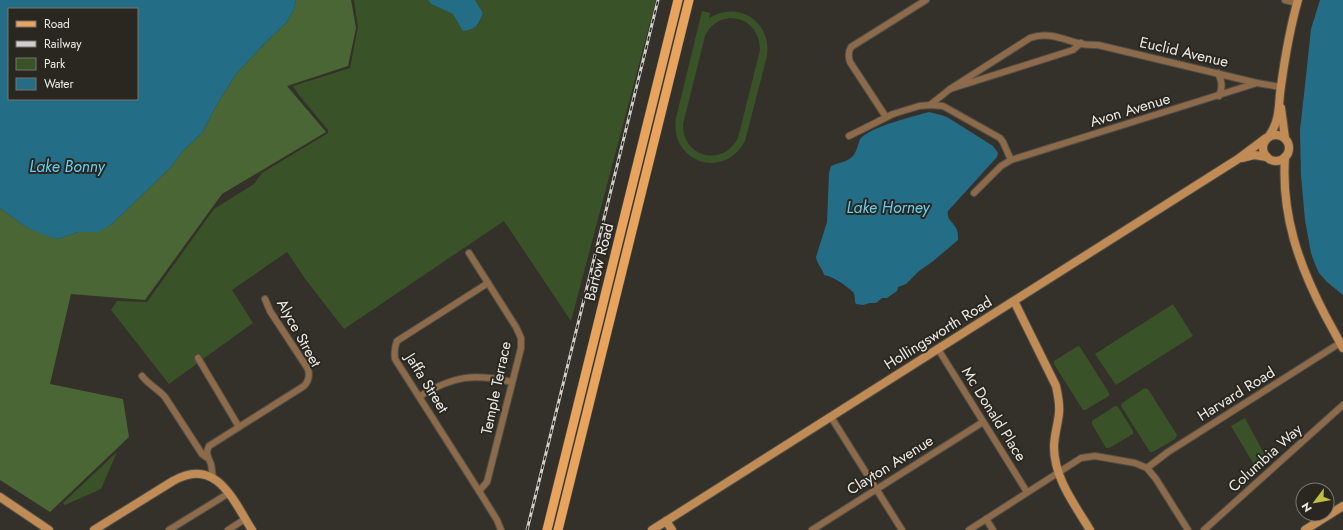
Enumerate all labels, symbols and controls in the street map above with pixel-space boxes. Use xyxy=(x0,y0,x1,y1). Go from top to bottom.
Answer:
legend xyxy=(8,8,138,100)
text: Road xyxy=(44,15,70,33)
street label: Euclid Avenue xyxy=(1137,31,1231,73)
text: Railway xyxy=(44,35,82,53)
text: Park xyxy=(44,55,66,73)
text: Water xyxy=(44,75,75,93)
street label: Avon Avenue xyxy=(1087,87,1173,133)
water label: Lake Bonny xyxy=(29,155,106,178)
water label: Lake Horney xyxy=(847,196,931,219)
street label: Bartow Road xyxy=(579,221,619,303)
street label: Hollingsworth Road xyxy=(880,291,996,375)
street label: Alyce Street xyxy=(271,295,327,371)
street label: Temple Terrace xyxy=(475,339,517,437)
street label: Jaffa Street xyxy=(399,347,454,418)
street label: Harvard Road xyxy=(1193,361,1279,427)
street label: Mc Donald Place xyxy=(956,363,1032,466)
street label: Columbia Way xyxy=(1223,419,1307,497)
street label: Clayton Avenue xyxy=(842,429,938,500)
north arrow xyxy=(1295,482,1335,522)
text: N xyxy=(1297,499,1316,515)

